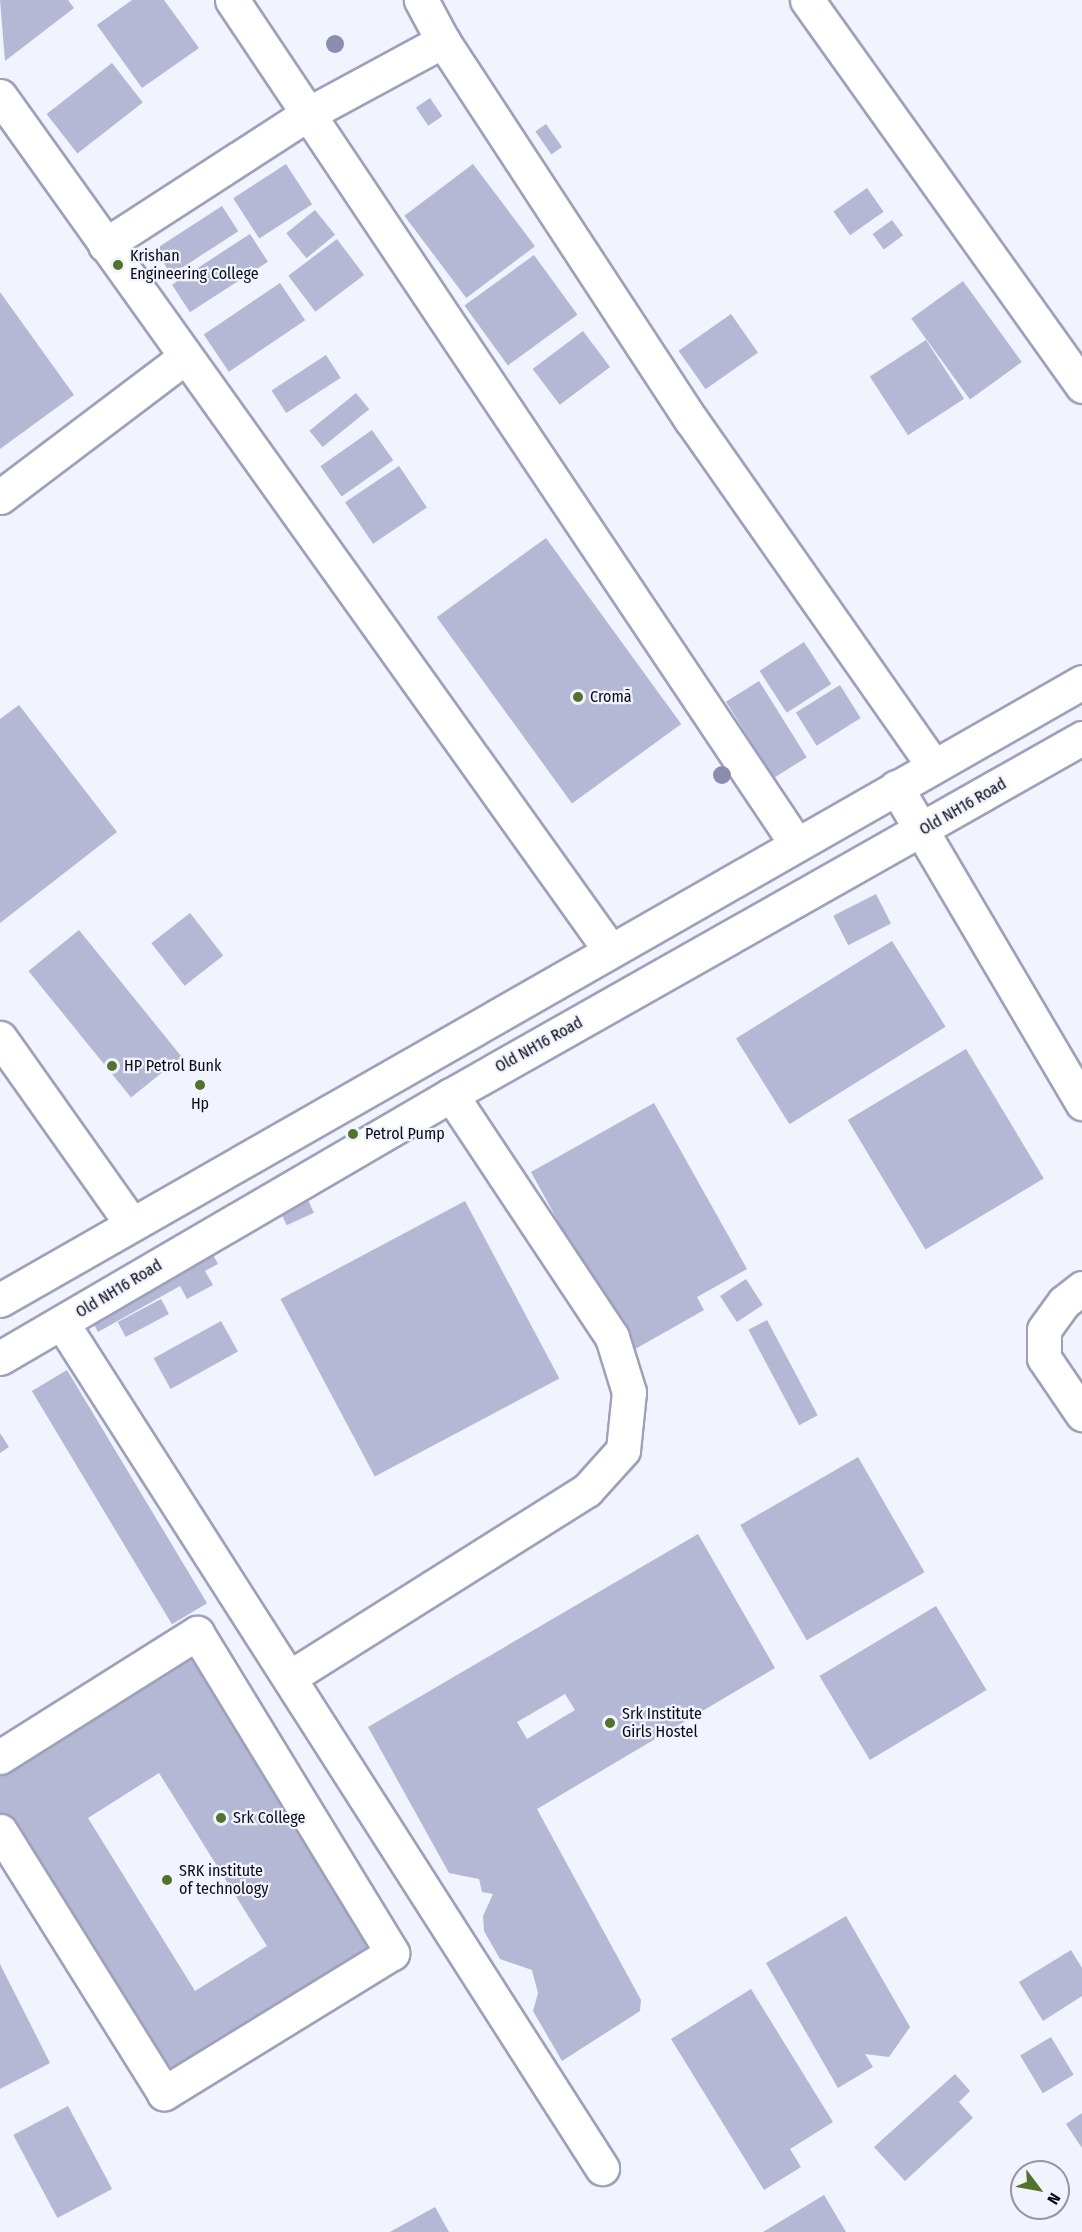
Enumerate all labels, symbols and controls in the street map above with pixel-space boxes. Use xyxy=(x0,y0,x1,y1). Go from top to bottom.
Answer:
place label: Krishan Engineering College xyxy=(130,246,259,284)
marker: Krishan Engineering College xyxy=(111,258,125,272)
place label: Cromā xyxy=(590,687,632,707)
marker: Cromā xyxy=(571,690,585,704)
street label: Old NH16 Road xyxy=(916,774,1010,840)
street label: Old NH16 Road xyxy=(492,1013,586,1077)
place label: HP Petrol Bunk xyxy=(124,1056,221,1076)
marker: HP Petrol Bunk xyxy=(105,1059,119,1073)
marker: Hp xyxy=(193,1078,207,1092)
place label: Hp xyxy=(191,1094,209,1114)
place label: Petrol Pump xyxy=(365,1124,445,1144)
marker: Petrol Pump xyxy=(346,1127,360,1141)
street label: Old NH16 Road xyxy=(72,1256,166,1322)
place label: Srk Institute Girls Hostel xyxy=(622,1704,702,1742)
marker: Srk Institute Girls Hostel xyxy=(603,1716,617,1730)
place label: Srk College xyxy=(233,1808,305,1828)
marker: Srk College xyxy=(214,1811,228,1825)
place label: SRK institute of technology xyxy=(179,1861,268,1899)
marker: SRK institute of technology xyxy=(160,1873,174,1887)
north arrow xyxy=(1010,2160,1070,2220)
text: N xyxy=(1043,2190,1065,2208)

